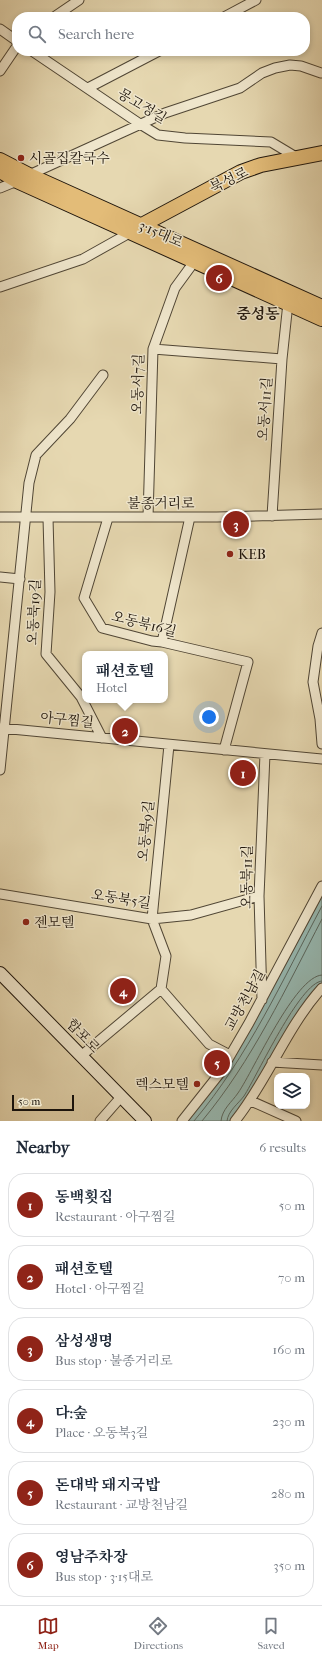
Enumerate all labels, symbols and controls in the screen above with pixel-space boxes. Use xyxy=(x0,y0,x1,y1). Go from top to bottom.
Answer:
search box xyxy=(12,12,310,56)
icon: search xyxy=(26,23,48,45)
text: Search here xyxy=(58,25,134,43)
street label: 몽고정길 xyxy=(114,85,170,127)
place label: 시골집칼국수 xyxy=(29,150,111,167)
marker: 시골집칼국수 xyxy=(16,153,26,163)
street label: 북성로 xyxy=(207,163,251,197)
street label: 3·15대로 xyxy=(136,217,186,251)
pin: 6 xyxy=(206,263,232,293)
district label: 중성동 xyxy=(236,305,280,323)
street label: 오동서7길 xyxy=(128,353,148,415)
street label: 오동서11길 xyxy=(254,376,276,442)
street label: 불종거리로 xyxy=(127,495,195,512)
pin: 3 xyxy=(223,509,249,539)
place label: KEB xyxy=(238,546,266,563)
marker: KEB xyxy=(225,549,235,559)
street label: 오동북19길 xyxy=(24,578,44,646)
street label: 오동북16길 xyxy=(110,608,178,640)
popup xyxy=(82,651,168,703)
text: 패션호텔 xyxy=(96,662,154,680)
text: Hotel xyxy=(96,680,127,695)
your location xyxy=(199,707,219,727)
street label: 아구찜길 xyxy=(39,709,95,731)
pin: 2 xyxy=(112,716,138,746)
pin: 1 xyxy=(230,758,256,788)
street label: 오동북9길 xyxy=(134,800,158,862)
street label: 오동북11길 xyxy=(238,845,256,909)
street label: 오동북5길 xyxy=(90,886,152,912)
place label: 젠모텔 xyxy=(34,914,75,931)
marker: 젠모텔 xyxy=(21,917,31,927)
street label: 교방천남길 xyxy=(221,966,269,1034)
pin: 4 xyxy=(110,976,136,1006)
street label: 합포로 xyxy=(63,1016,104,1057)
pin: 5 xyxy=(204,1048,230,1078)
map controls xyxy=(274,1073,310,1109)
button: layers xyxy=(274,1073,310,1109)
place label: 렉스모텔 xyxy=(135,1076,189,1093)
marker: 렉스모텔 xyxy=(192,1079,202,1089)
scale bar xyxy=(12,1093,74,1112)
text: 50 m xyxy=(18,1095,40,1108)
text: Nearby xyxy=(16,1137,70,1157)
text: 6 results xyxy=(259,1140,306,1155)
text: 동백횟집 xyxy=(55,1188,113,1206)
text: 1 xyxy=(28,1198,32,1213)
text: 50 m xyxy=(279,1198,305,1213)
text: Restaurant · 아구찜길 xyxy=(55,1209,176,1224)
text: 패션호텔 xyxy=(55,1260,113,1278)
text: 2 xyxy=(27,1270,33,1285)
text: 70 m xyxy=(278,1270,305,1285)
text: Hotel · 아구찜길 xyxy=(55,1281,145,1296)
text: 삼성생명 xyxy=(55,1332,113,1350)
text: 3 xyxy=(27,1342,33,1357)
text: 160 m xyxy=(273,1342,305,1357)
text: Bus stop · 불종거리로 xyxy=(55,1353,172,1368)
text: 다:숲 xyxy=(55,1404,88,1422)
text: 4 xyxy=(26,1414,34,1429)
text: 230 m xyxy=(272,1414,305,1429)
text: Place · 오동북3길 xyxy=(55,1425,148,1440)
text: 돈대박 돼지국밥 xyxy=(55,1476,160,1494)
text: 5 xyxy=(27,1486,33,1501)
text: 280 m xyxy=(271,1486,305,1501)
text: Restaurant · 교방천남길 xyxy=(55,1497,188,1512)
text: 영남주차장 xyxy=(55,1548,127,1566)
text: 6 xyxy=(26,1558,34,1573)
text: 350 m xyxy=(273,1558,305,1573)
text: Bus stop · 3·15대로 xyxy=(55,1569,153,1584)
tab: Map xyxy=(37,1615,59,1652)
tab: Directions xyxy=(134,1615,183,1652)
tab: Saved xyxy=(257,1615,285,1652)

